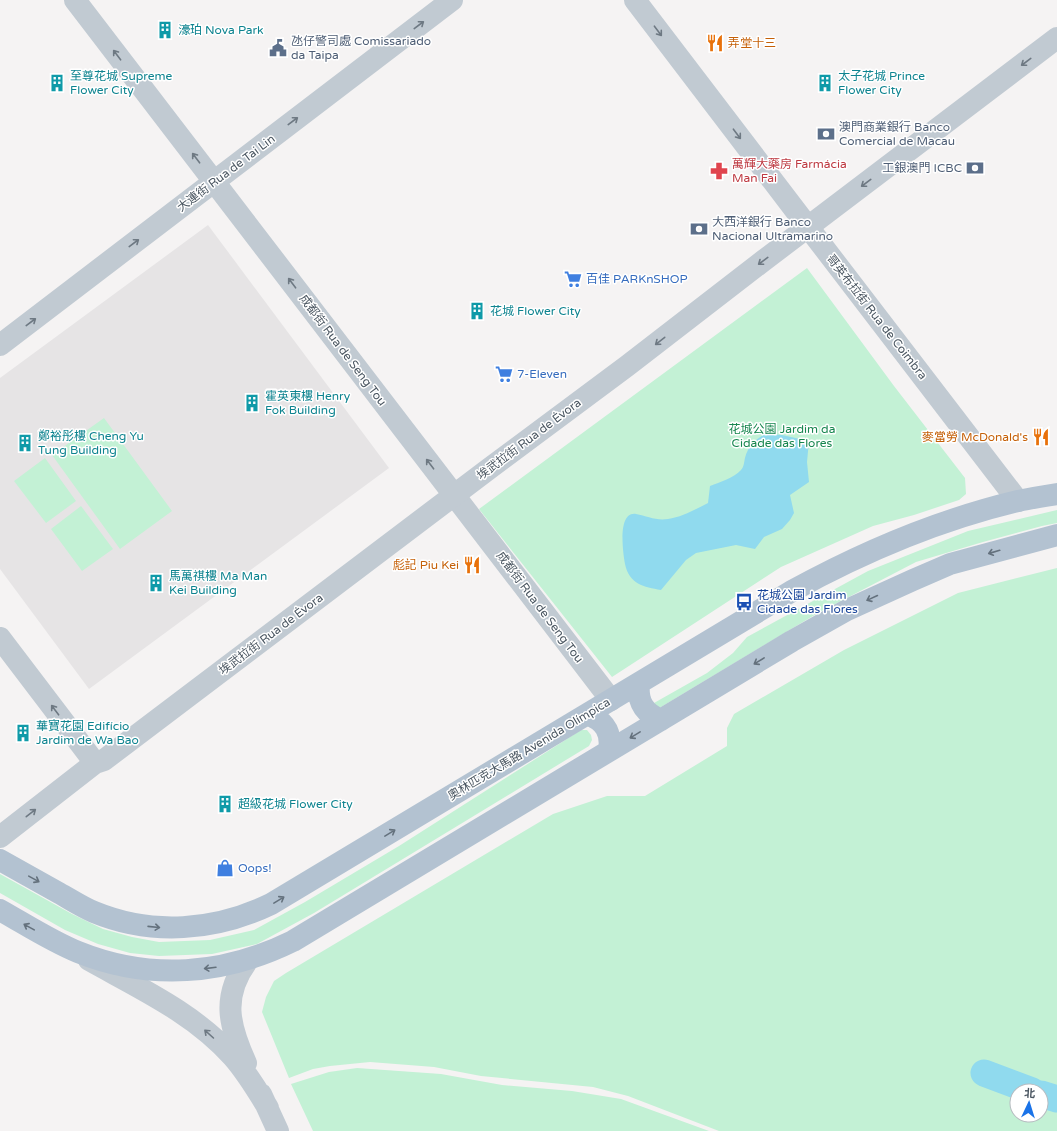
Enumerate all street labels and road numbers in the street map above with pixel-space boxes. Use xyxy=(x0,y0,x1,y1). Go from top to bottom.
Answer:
street label: 大連街 Rua de Tai Lin xyxy=(174,132,278,214)
street label: 哥英布拉街 Rua de Coimbra xyxy=(824,252,930,382)
street label: 成都街 Rua de Seng Tou xyxy=(297,292,389,408)
street label: 埃武拉街 Rua de Évora xyxy=(474,395,584,483)
street label: 成都街 Rua de Seng Tou xyxy=(494,549,586,665)
street label: 埃武拉街 Rua de Évora xyxy=(216,590,326,678)
street label: 奧林匹克大馬路 Avenida Olímpica xyxy=(445,695,613,803)

